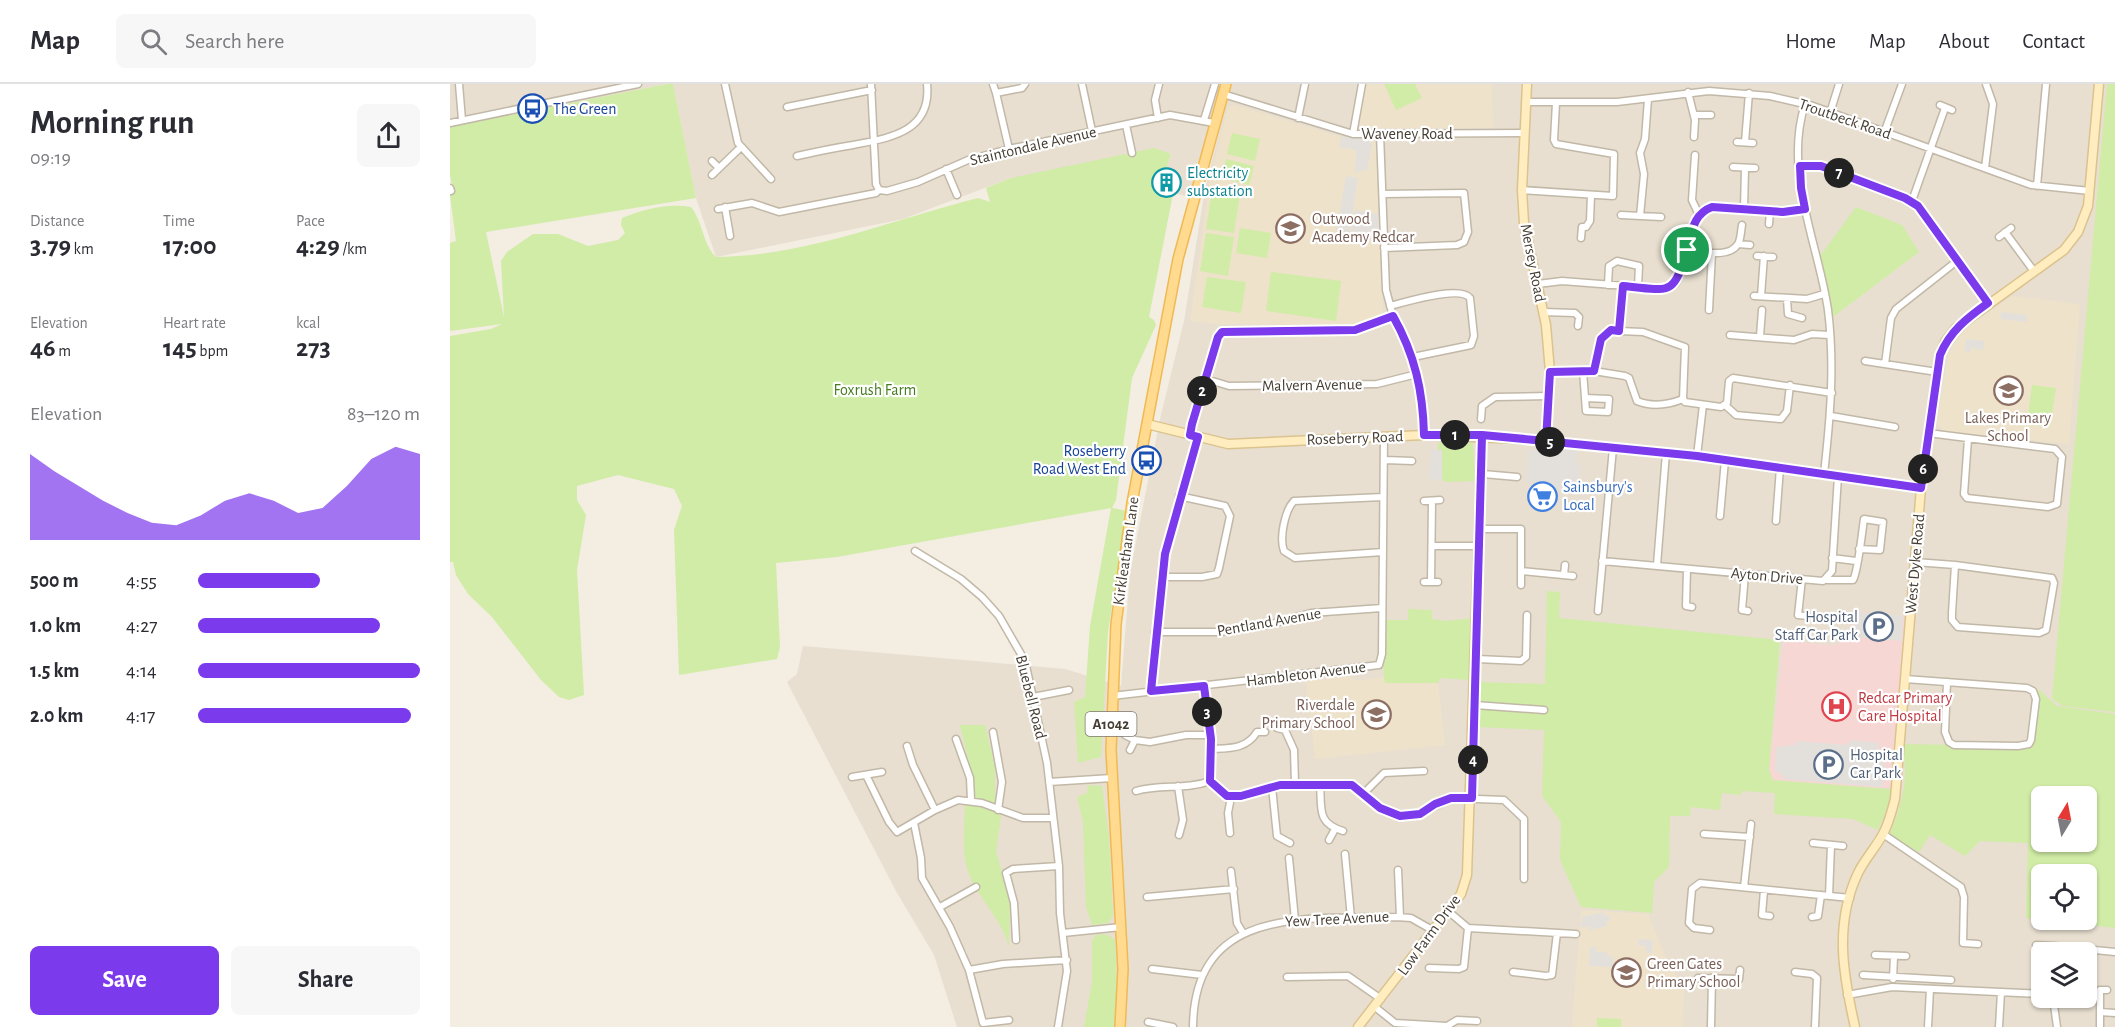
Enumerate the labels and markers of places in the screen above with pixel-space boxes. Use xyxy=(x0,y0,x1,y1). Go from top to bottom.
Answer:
bus stop icon: The Green xyxy=(516,93,548,125)
place label: The Green xyxy=(553,101,616,117)
pin: 7 xyxy=(1824,158,1854,188)
place label: Electricity substation xyxy=(1187,165,1253,199)
building icon: Electricity substation xyxy=(1150,166,1182,198)
place label: Outwood Academy Redcar xyxy=(1312,211,1415,246)
school or university icon: Outwood Academy Redcar xyxy=(1275,212,1307,244)
pin xyxy=(1661,224,1712,275)
school or university icon: Lakes Primary School xyxy=(1992,374,2024,406)
pin: 2 xyxy=(1187,376,1217,406)
place label: Lakes Primary School xyxy=(1965,410,2051,444)
pin: 1 xyxy=(1440,420,1470,450)
pin: 5 xyxy=(1535,427,1565,457)
place label: Roseberry Road West End xyxy=(1033,443,1126,477)
bus stop icon: Roseberry Road West End xyxy=(1131,444,1163,476)
pin: 6 xyxy=(1908,454,1938,484)
place label: Sainsbury's Local xyxy=(1563,479,1633,513)
supermarket icon: Sainsbury's Local xyxy=(1526,480,1558,512)
place label: Hospital Staff Car Park xyxy=(1775,609,1859,643)
parking icon: Hospital Staff Car Park xyxy=(1863,610,1895,642)
place label: Redcar Primary Care Hospital xyxy=(1858,690,1953,724)
hospital icon: Redcar Primary Care Hospital xyxy=(1821,691,1853,723)
pin: 3 xyxy=(1192,697,1222,727)
place label: Riverdale Primary School xyxy=(1262,697,1355,732)
school or university icon: Riverdale Primary School xyxy=(1360,698,1392,730)
pin: 4 xyxy=(1458,745,1488,775)
place label: Hospital Car Park xyxy=(1850,747,1903,781)
parking icon: Hospital Car Park xyxy=(1813,748,1845,780)
place label: Green Gates Primary School xyxy=(1647,956,1740,991)
school or university icon: Green Gates Primary School xyxy=(1610,957,1642,989)

